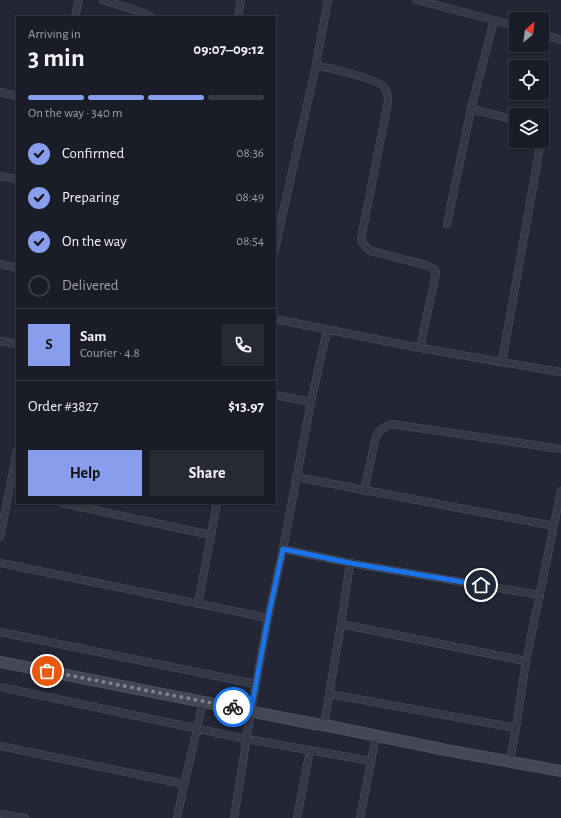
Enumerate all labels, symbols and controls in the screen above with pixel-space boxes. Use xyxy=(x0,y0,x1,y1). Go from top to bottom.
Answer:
north arrow xyxy=(509,12,549,52)
map controls xyxy=(509,12,549,148)
text: Arriving in xyxy=(28,28,81,41)
text: 09:07–09:12 xyxy=(193,42,264,57)
text: 3 min xyxy=(28,45,85,71)
button: locate xyxy=(509,60,549,100)
text: On the way · 340 m xyxy=(28,107,122,120)
button: layers xyxy=(509,108,549,148)
icon: check xyxy=(28,143,50,165)
text: Confirmed xyxy=(62,146,124,161)
text: 08:36 xyxy=(237,147,264,160)
icon: check xyxy=(28,187,50,209)
text: Preparing xyxy=(62,190,119,205)
text: 08:49 xyxy=(236,191,264,204)
icon: check xyxy=(28,231,50,253)
text: On the way xyxy=(62,234,127,249)
text: 08:54 xyxy=(236,235,264,248)
text: Delivered xyxy=(62,278,119,293)
button: phone xyxy=(222,324,264,366)
text: Sam xyxy=(80,329,106,344)
text: S xyxy=(45,337,53,352)
text: Courier · 4.8 xyxy=(80,347,140,360)
text: Order #3827 xyxy=(28,399,98,414)
text: $13.97 xyxy=(228,399,264,414)
button: Help xyxy=(28,450,142,496)
button: Share xyxy=(150,450,264,496)
pin xyxy=(464,568,498,602)
icon: home xyxy=(470,574,492,596)
pin xyxy=(30,654,64,688)
icon: bag xyxy=(36,660,58,682)
courier xyxy=(213,687,253,727)
icon: bike xyxy=(222,696,244,718)

